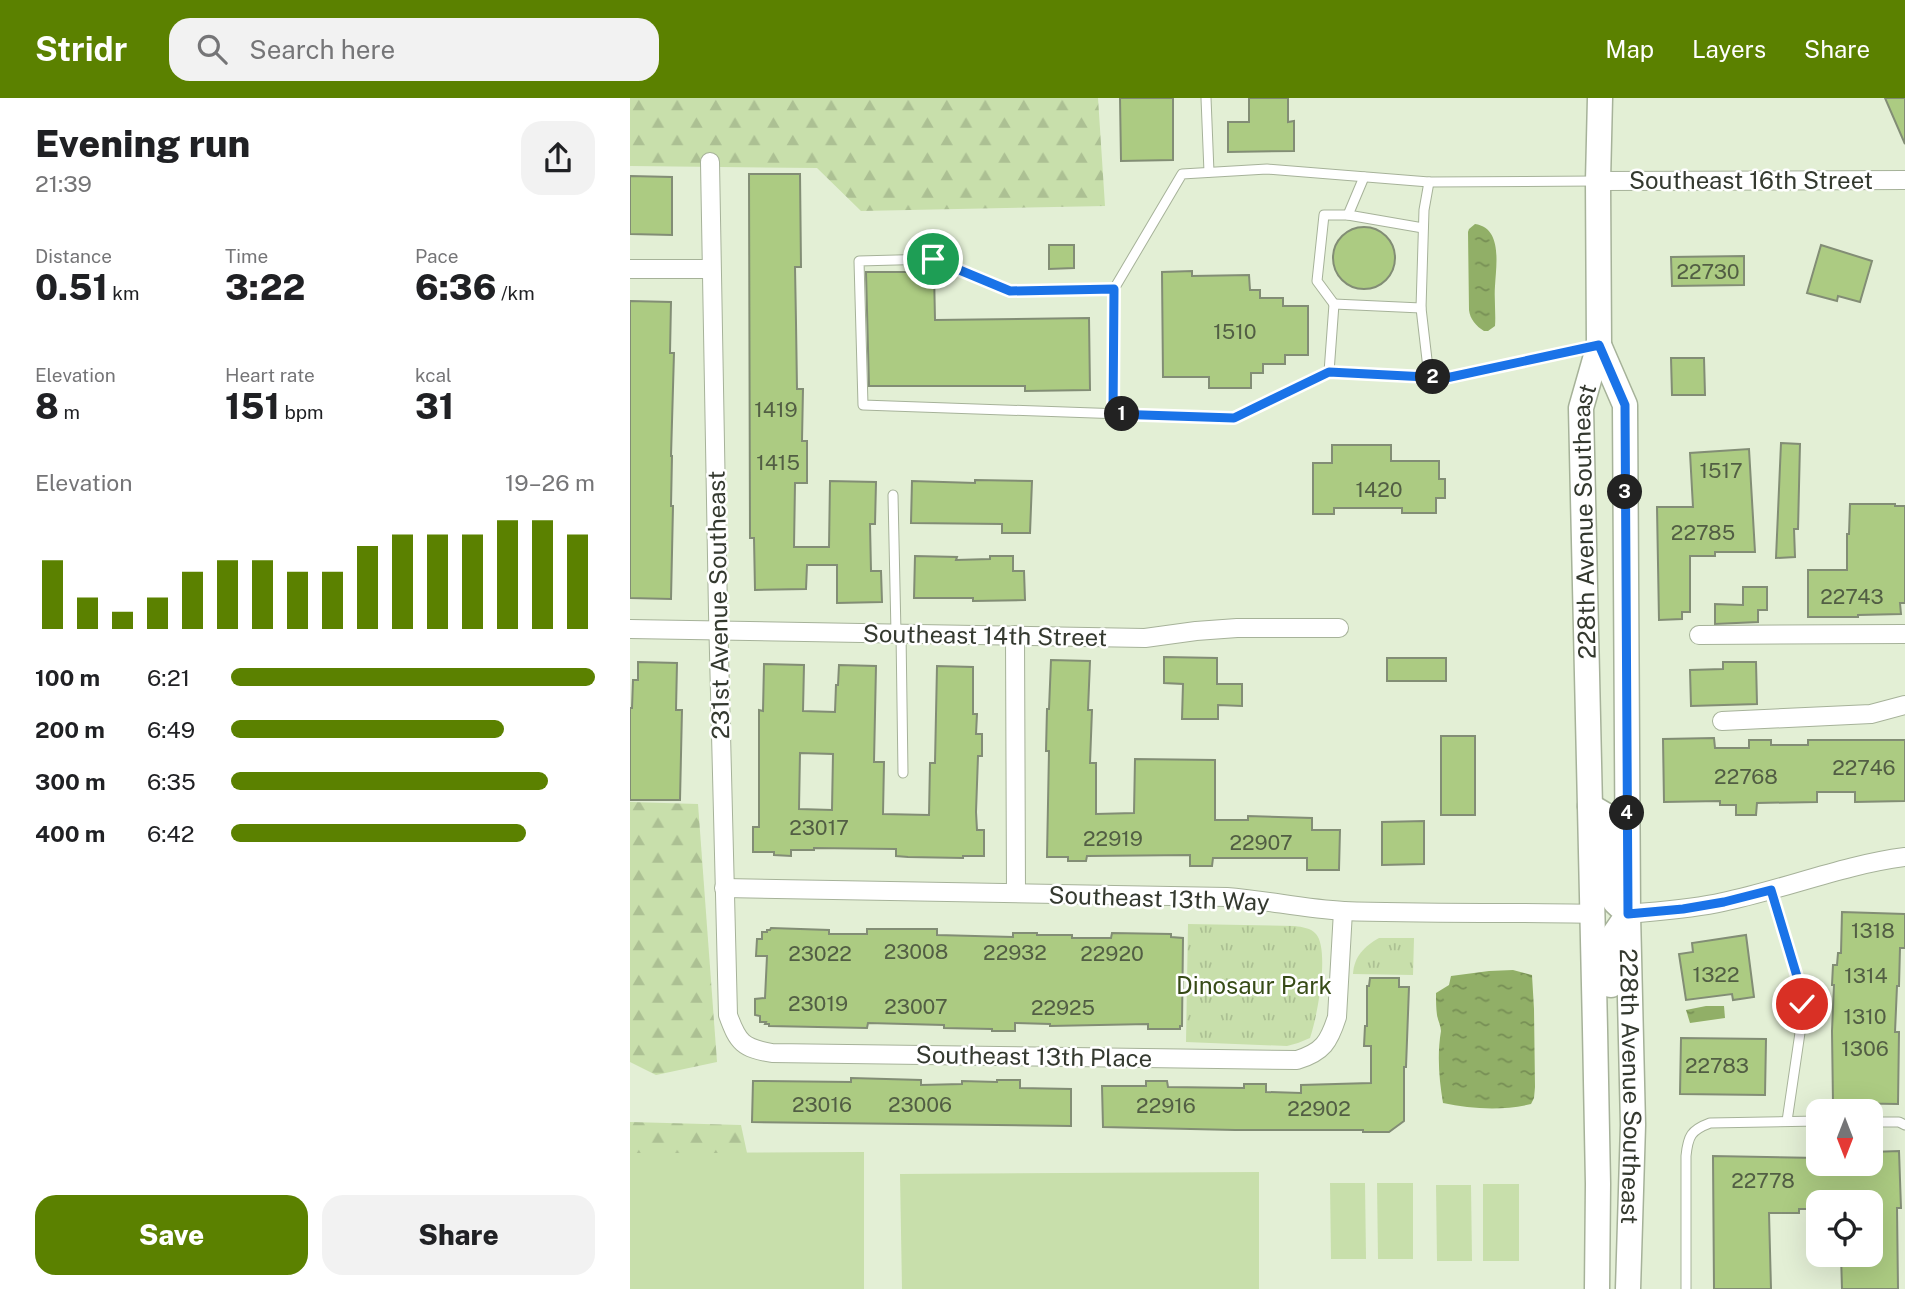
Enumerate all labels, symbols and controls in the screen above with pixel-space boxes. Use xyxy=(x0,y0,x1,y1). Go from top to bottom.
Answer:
search box xyxy=(169,18,659,81)
text: Stridr xyxy=(35,30,127,68)
icon: search xyxy=(193,30,231,68)
text: Search here xyxy=(249,34,395,65)
text: Map xyxy=(1605,35,1654,63)
text: Layers xyxy=(1692,35,1766,63)
text: Share xyxy=(1804,35,1870,63)
text: Evening run xyxy=(35,121,250,166)
button: share xyxy=(521,121,595,195)
street label: Southeast 16th Street xyxy=(1629,166,1873,194)
text: 21:39 xyxy=(35,170,92,197)
pin xyxy=(903,229,963,289)
icon: arrive xyxy=(914,240,952,278)
text: Distance xyxy=(35,245,112,267)
text: Time xyxy=(225,245,268,267)
text: Pace xyxy=(415,245,458,267)
house number: 22730 xyxy=(1676,259,1740,284)
text: 0.51 xyxy=(35,267,108,308)
text: 3:22 xyxy=(225,267,305,308)
text: 6:36 xyxy=(415,267,496,308)
text: km xyxy=(108,282,139,304)
text: /km xyxy=(496,282,535,304)
house number: 1510 xyxy=(1213,319,1257,344)
pin: 2 xyxy=(1416,360,1450,394)
text: Elevation xyxy=(35,364,116,386)
text: Heart rate xyxy=(225,364,315,386)
text: kcal xyxy=(415,364,452,386)
text: 2 xyxy=(1426,365,1439,387)
street label: 228th Avenue Southeast xyxy=(1567,380,1601,659)
text: 8 xyxy=(35,386,59,427)
text: 151 xyxy=(225,386,280,427)
text: 31 xyxy=(415,386,454,427)
pin: 1 xyxy=(1105,396,1140,432)
house number: 1419 xyxy=(754,397,798,422)
text: m xyxy=(59,401,80,423)
text: bpm xyxy=(280,401,324,423)
text: 1 xyxy=(1117,402,1126,424)
house number: 1415 xyxy=(756,450,800,475)
house number: 1517 xyxy=(1699,458,1743,483)
text: Elevation xyxy=(35,469,133,496)
text: 19–26 m xyxy=(505,469,595,496)
street label: 231st Avenue Southeast xyxy=(702,470,734,740)
pin: 3 xyxy=(1608,474,1642,510)
house number: 1420 xyxy=(1355,477,1403,502)
text: 3 xyxy=(1618,480,1631,502)
house number: 22785 xyxy=(1671,520,1735,545)
house number: 22743 xyxy=(1820,584,1884,609)
street label: Southeast 14th Street xyxy=(863,619,1107,651)
text: 100 m xyxy=(35,664,100,691)
text: 6:21 xyxy=(147,664,190,691)
text: 200 m xyxy=(35,716,105,743)
text: 6:49 xyxy=(147,716,195,743)
house number: 22746 xyxy=(1832,755,1896,780)
house number: 22768 xyxy=(1714,764,1778,789)
text: 300 m xyxy=(35,768,106,795)
text: 6:35 xyxy=(147,768,196,795)
pin: 4 xyxy=(1609,796,1644,830)
text: 4 xyxy=(1620,801,1633,823)
house number: 23017 xyxy=(789,815,849,840)
text: 400 m xyxy=(35,820,105,847)
text: 6:42 xyxy=(147,820,195,847)
house number: 22919 xyxy=(1083,826,1143,851)
house number: 22907 xyxy=(1229,830,1293,855)
street label: Southeast 13th Way xyxy=(1048,880,1270,916)
house number: 1318 xyxy=(1851,918,1895,943)
house number: 23008 xyxy=(884,939,948,964)
house number: 22932 xyxy=(983,940,1047,965)
house number: 23022 xyxy=(788,941,852,966)
house number: 22920 xyxy=(1080,941,1144,966)
street label: 228th Avenue Southeast xyxy=(1615,948,1647,1225)
house number: 1322 xyxy=(1693,962,1739,987)
house number: 1314 xyxy=(1844,963,1888,988)
park label: Dinosaur Park xyxy=(1176,971,1332,999)
pin xyxy=(1772,974,1832,1034)
icon: check xyxy=(1783,985,1821,1023)
house number: 23019 xyxy=(788,991,848,1016)
house number: 23007 xyxy=(884,994,948,1019)
house number: 22925 xyxy=(1031,995,1095,1020)
house number: 1310 xyxy=(1843,1004,1887,1029)
house number: 1306 xyxy=(1841,1036,1889,1061)
street label: Southeast 13th Place xyxy=(916,1040,1152,1072)
house number: 22783 xyxy=(1685,1053,1749,1078)
house number: 23016 xyxy=(792,1092,852,1117)
house number: 23006 xyxy=(888,1092,952,1117)
house number: 22916 xyxy=(1136,1093,1196,1118)
house number: 22902 xyxy=(1287,1096,1351,1121)
north arrow xyxy=(1806,1099,1883,1176)
map controls xyxy=(1806,1099,1883,1267)
house number: 22778 xyxy=(1731,1168,1795,1193)
button: locate xyxy=(1806,1190,1883,1267)
button: Save xyxy=(35,1195,308,1275)
button: Share xyxy=(322,1195,595,1275)

